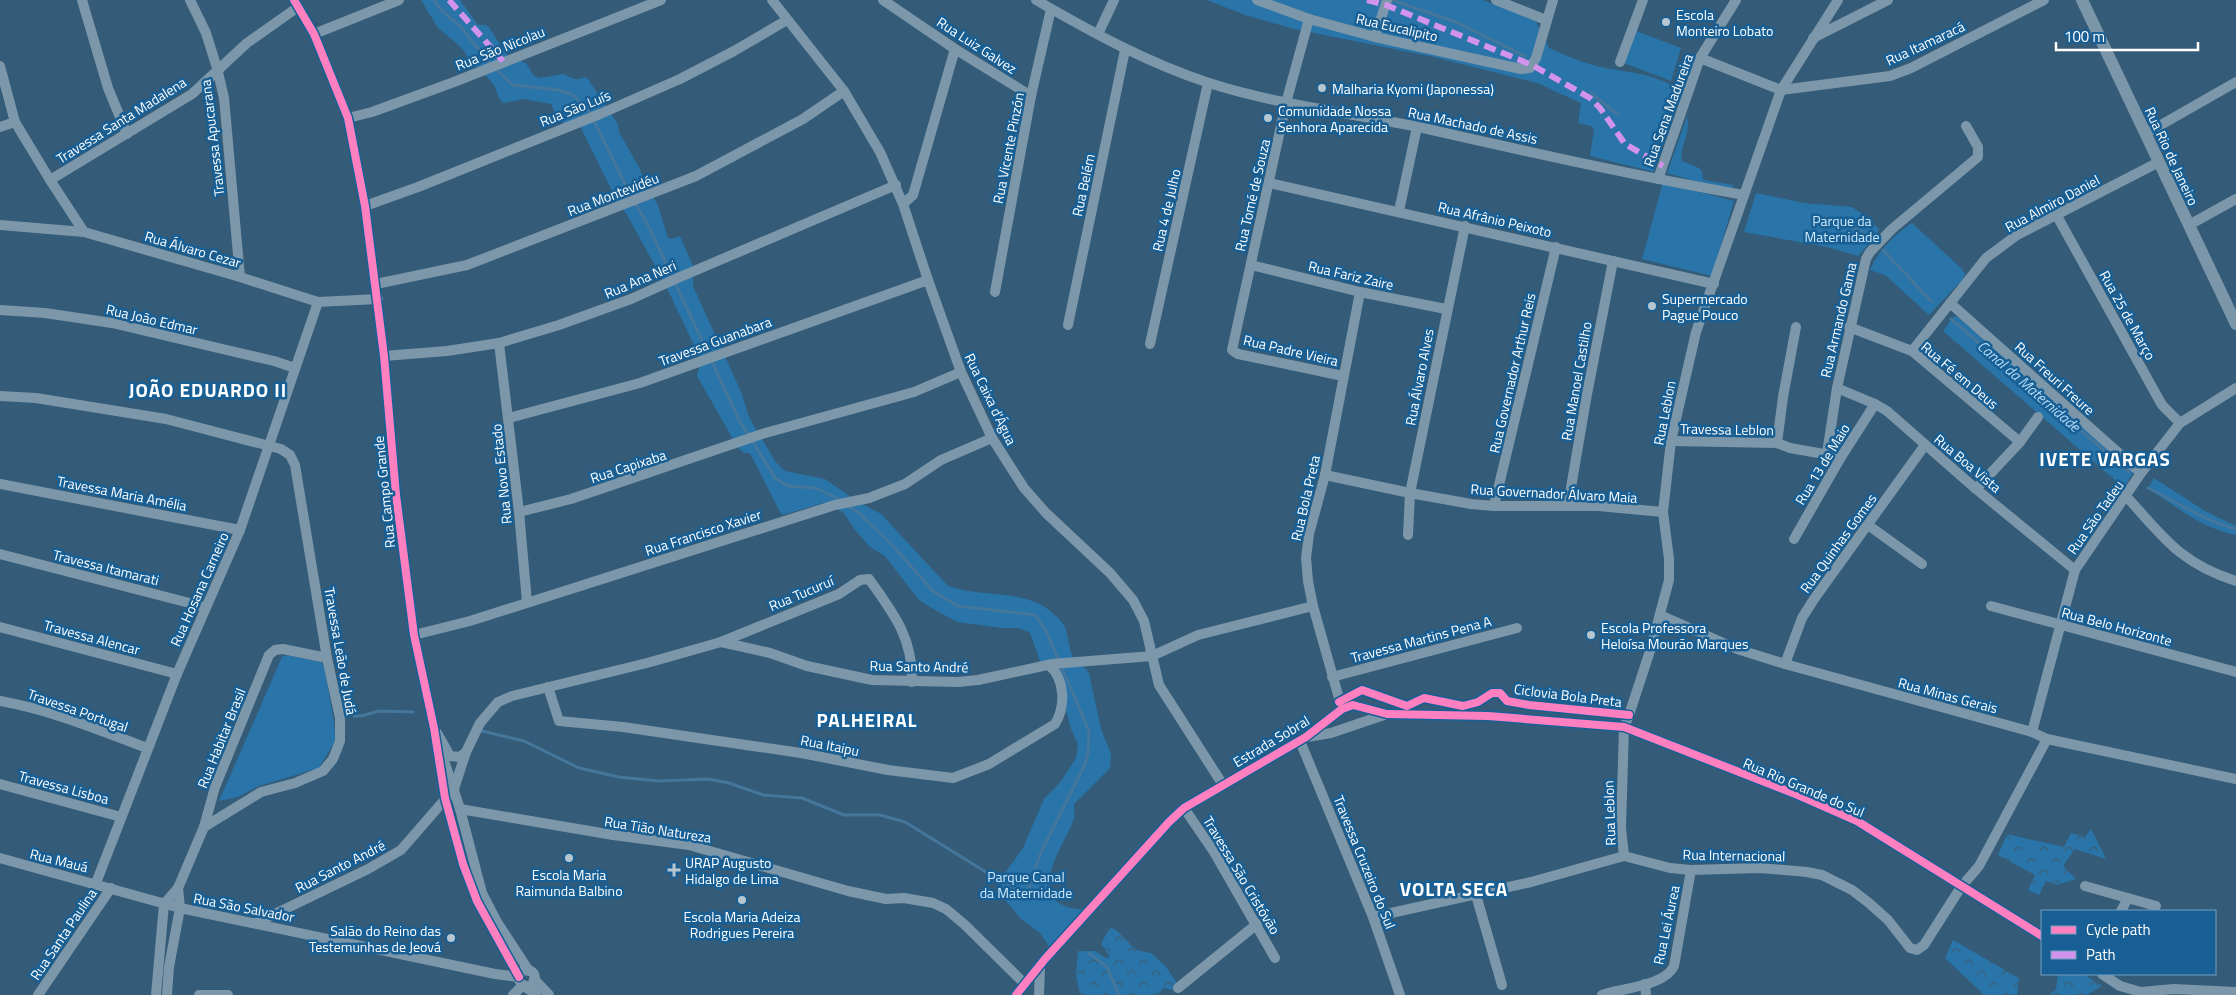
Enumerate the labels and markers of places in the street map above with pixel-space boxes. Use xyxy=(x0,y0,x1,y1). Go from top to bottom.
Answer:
place label: Escola Monteiro Lobato xyxy=(1676,4,1774,41)
marker: Escola Monteiro Lobato xyxy=(1660,16,1672,28)
place label: Malharia Kyomi (Japonessa) xyxy=(1332,78,1494,99)
marker: Malharia Kyomi (Japonessa) xyxy=(1316,82,1328,94)
place label: Comunidade Nossa Senhora Aparecida xyxy=(1278,100,1391,137)
marker: Comunidade Nossa Senhora Aparecida xyxy=(1262,112,1274,124)
place label: Supermercado Pague Pouco xyxy=(1662,288,1748,325)
marker: Supermercado Pague Pouco xyxy=(1646,300,1658,312)
place label: Escola Professora Heloísa Mourão Marques xyxy=(1601,617,1748,654)
marker: Escola Professora Heloísa Mourão Marques xyxy=(1585,629,1597,641)
marker: Escola Maria Raimunda Balbino xyxy=(563,852,575,864)
place label: URAP Augusto Hidalgo de Lima xyxy=(685,852,779,889)
marker: URAP Augusto Hidalgo de Lima xyxy=(667,863,681,877)
place label: Escola Maria Raimunda Balbino xyxy=(515,864,623,901)
marker: Escola Maria Adeiza Rodrigues Pereira xyxy=(736,894,748,906)
place label: Escola Maria Adeiza Rodrigues Pereira xyxy=(684,906,800,943)
place label: Salão do Reino das Testemunhas de Jeová xyxy=(309,920,441,957)
marker: Salão do Reino das Testemunhas de Jeová xyxy=(445,932,457,944)

